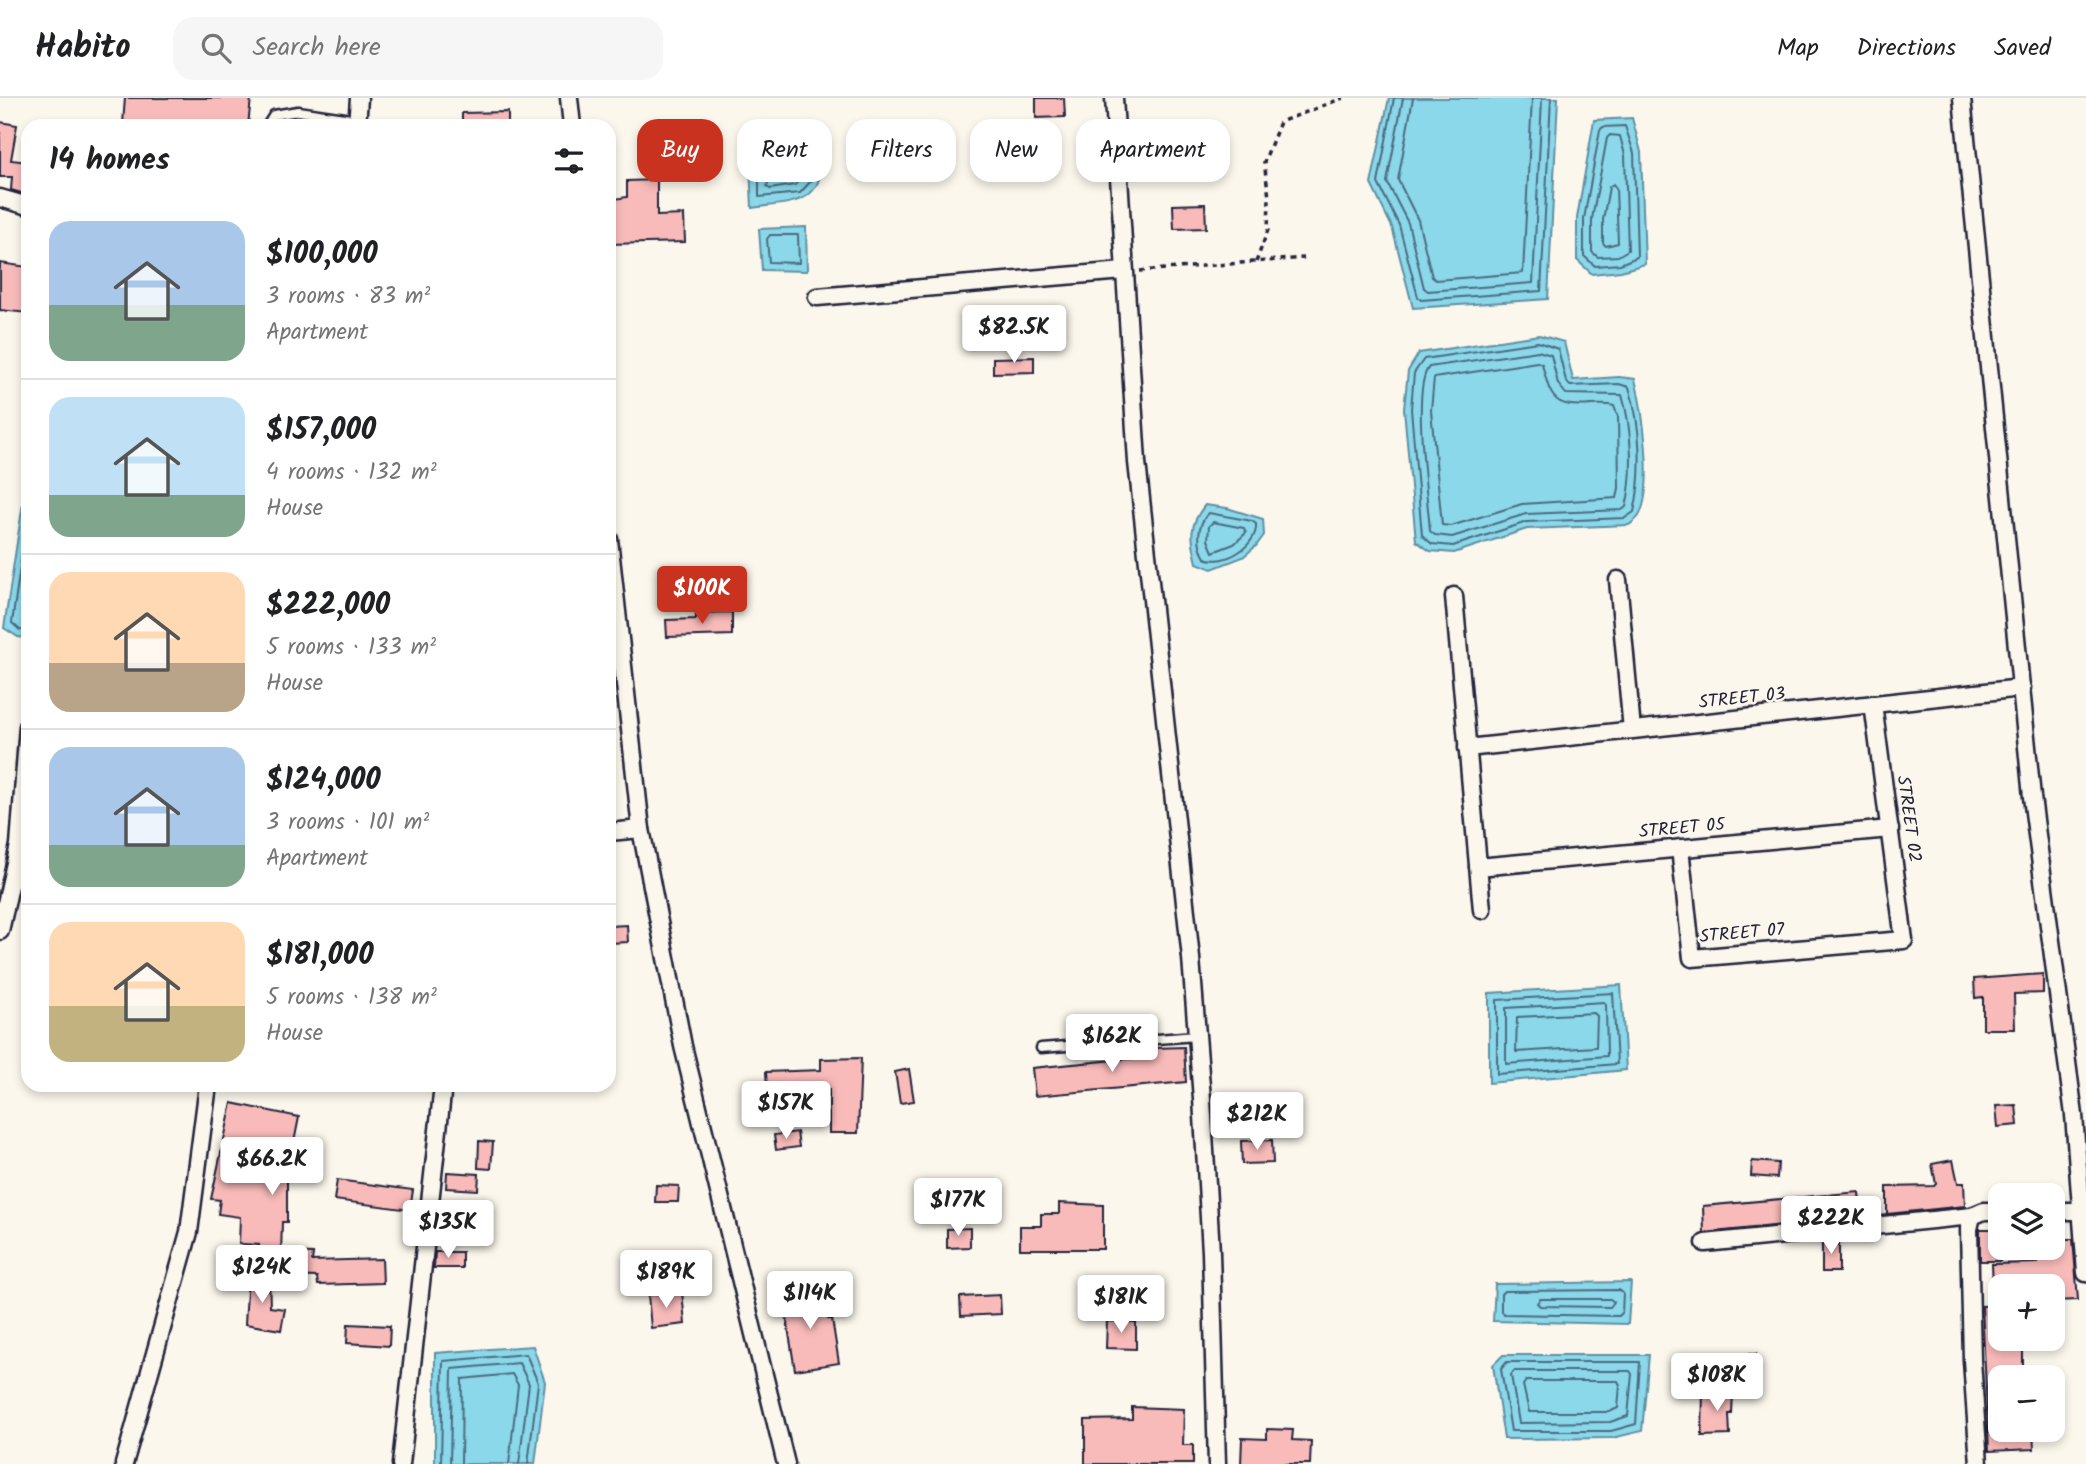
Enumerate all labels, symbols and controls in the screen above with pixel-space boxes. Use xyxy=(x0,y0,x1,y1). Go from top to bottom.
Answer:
search box xyxy=(173,17,663,80)
text: Habito xyxy=(35,22,131,75)
text: Search here xyxy=(253,27,381,69)
icon: search xyxy=(197,29,235,67)
text: Map xyxy=(1777,29,1819,68)
text: Directions xyxy=(1857,29,1956,68)
text: Saved xyxy=(1994,29,2051,68)
chip: Buy xyxy=(637,119,723,182)
chip: Rent xyxy=(737,119,832,182)
chip: Filters xyxy=(846,119,956,182)
chip: New xyxy=(970,119,1062,182)
chip: Apartment xyxy=(1076,119,1230,182)
text: 14 homes xyxy=(49,137,170,185)
icon: filters xyxy=(550,142,588,180)
text: $100,000 xyxy=(266,231,378,279)
icon: home xyxy=(105,249,189,333)
text: 3 rooms · 83 m² xyxy=(266,279,430,315)
pin: $82.5K xyxy=(957,306,1071,365)
text: $82.5K xyxy=(978,310,1050,346)
text: Apartment xyxy=(266,315,368,351)
text: $157,000 xyxy=(266,407,376,455)
icon: home xyxy=(105,425,189,509)
text: 4 rooms · 132 m² xyxy=(266,455,437,491)
text: House xyxy=(266,491,323,527)
pin: $100K xyxy=(653,566,751,626)
text: $100K xyxy=(673,571,731,607)
text: $222,000 xyxy=(266,582,390,630)
icon: home xyxy=(105,600,189,684)
text: 5 rooms · 133 m² xyxy=(266,630,436,666)
text: House xyxy=(266,666,323,702)
street label: STREET 03 xyxy=(1697,680,1787,718)
text: $124,000 xyxy=(266,757,381,805)
street label: STREET 02 xyxy=(1888,774,1928,864)
icon: home xyxy=(105,775,189,859)
text: 3 rooms · 101 m² xyxy=(266,805,429,841)
street label: STREET 05 xyxy=(1638,811,1728,847)
text: Apartment xyxy=(266,841,368,877)
street label: STREET 07 xyxy=(1698,916,1786,952)
text: $181,000 xyxy=(266,932,374,980)
icon: home xyxy=(105,950,189,1034)
text: 5 rooms · 138 m² xyxy=(266,980,437,1016)
pin: $162K xyxy=(1063,1014,1161,1074)
text: House xyxy=(266,1016,323,1052)
text: $162K xyxy=(1082,1019,1142,1055)
pin: $157K xyxy=(737,1082,835,1141)
text: $157K xyxy=(758,1086,814,1122)
pin: $212K xyxy=(1208,1093,1306,1152)
text: $212K xyxy=(1226,1097,1288,1133)
pin: $66.2K xyxy=(215,1138,329,1197)
text: $66.2K xyxy=(236,1142,308,1178)
pin: $177K xyxy=(909,1178,1007,1238)
text: $177K xyxy=(930,1183,986,1219)
map controls xyxy=(1988,1183,2065,1442)
button: layers xyxy=(1988,1183,2065,1260)
pin: $222K xyxy=(1782,1196,1880,1256)
pin: $135K xyxy=(399,1200,497,1260)
text: $222K xyxy=(1797,1201,1865,1237)
text: $135K xyxy=(419,1205,477,1241)
pin: $124K xyxy=(213,1246,311,1305)
text: $124K xyxy=(232,1250,292,1286)
pin: $189K xyxy=(617,1250,715,1310)
text: $189K xyxy=(636,1255,696,1291)
pin: $114K xyxy=(761,1272,859,1331)
button: + xyxy=(1988,1274,2065,1351)
text: $114K xyxy=(783,1276,837,1312)
pin: $181K xyxy=(1072,1276,1170,1335)
text: $181K xyxy=(1094,1280,1148,1316)
pin: $108K xyxy=(1668,1354,1766,1413)
text: $108K xyxy=(1687,1358,1747,1394)
button: − xyxy=(1988,1365,2065,1442)

